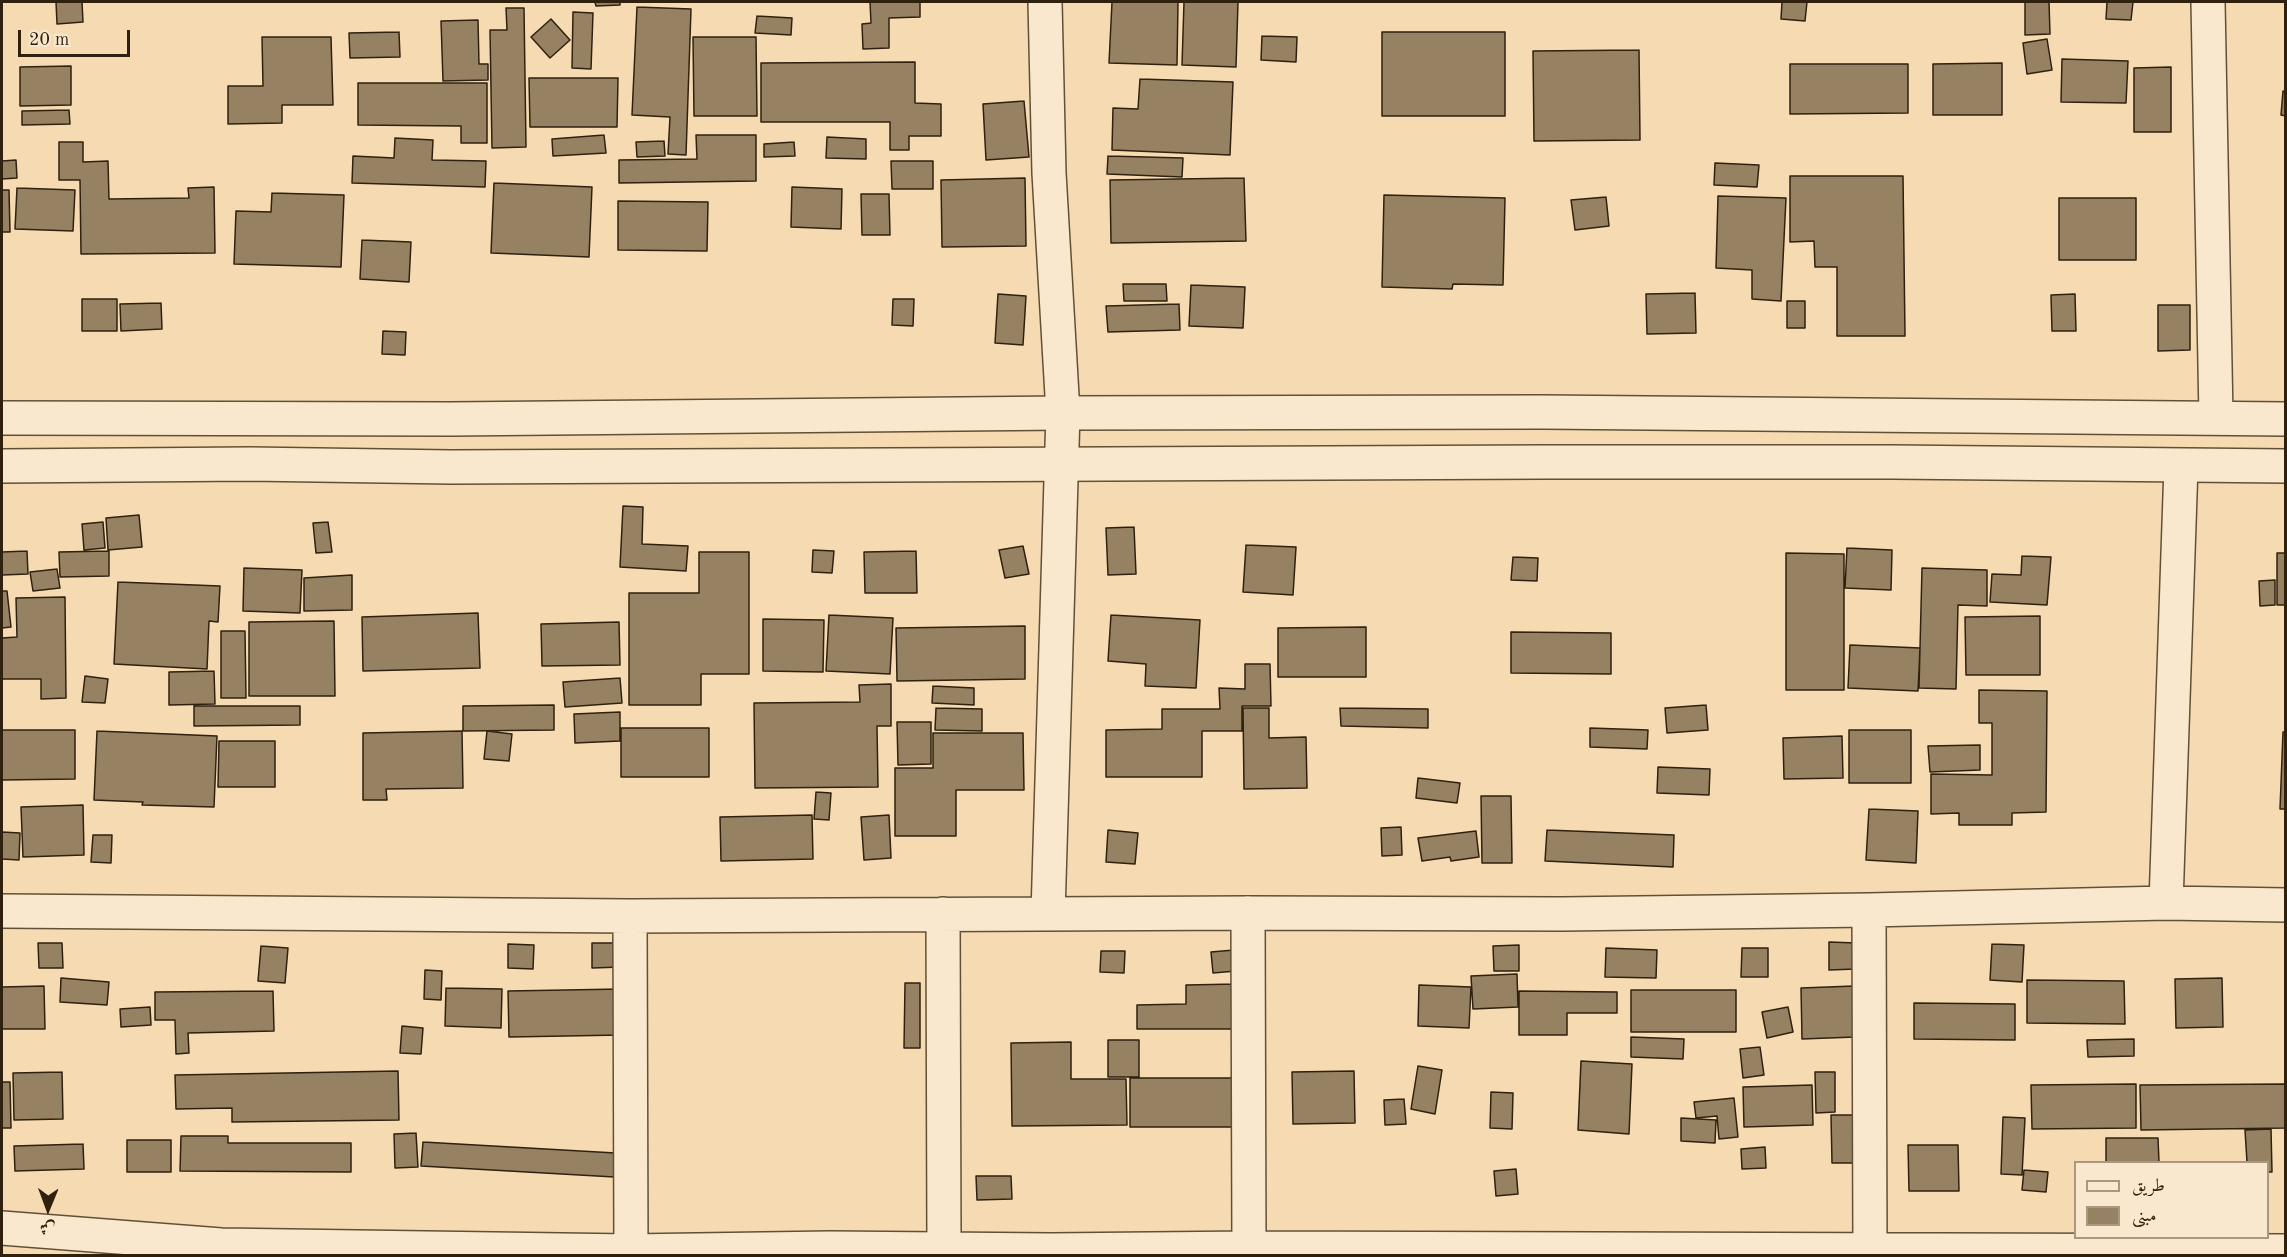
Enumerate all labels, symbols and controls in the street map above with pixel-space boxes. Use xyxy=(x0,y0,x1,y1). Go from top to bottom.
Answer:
scale bar xyxy=(21,18,134,56)
text: 20 m xyxy=(29,31,69,49)
legend xyxy=(2074,1161,2269,1239)
text: طريق xyxy=(2132,1177,2165,1195)
north arrow xyxy=(18,1179,78,1239)
text: مبنى xyxy=(2132,1207,2157,1225)
text: ش xyxy=(40,1219,56,1235)

